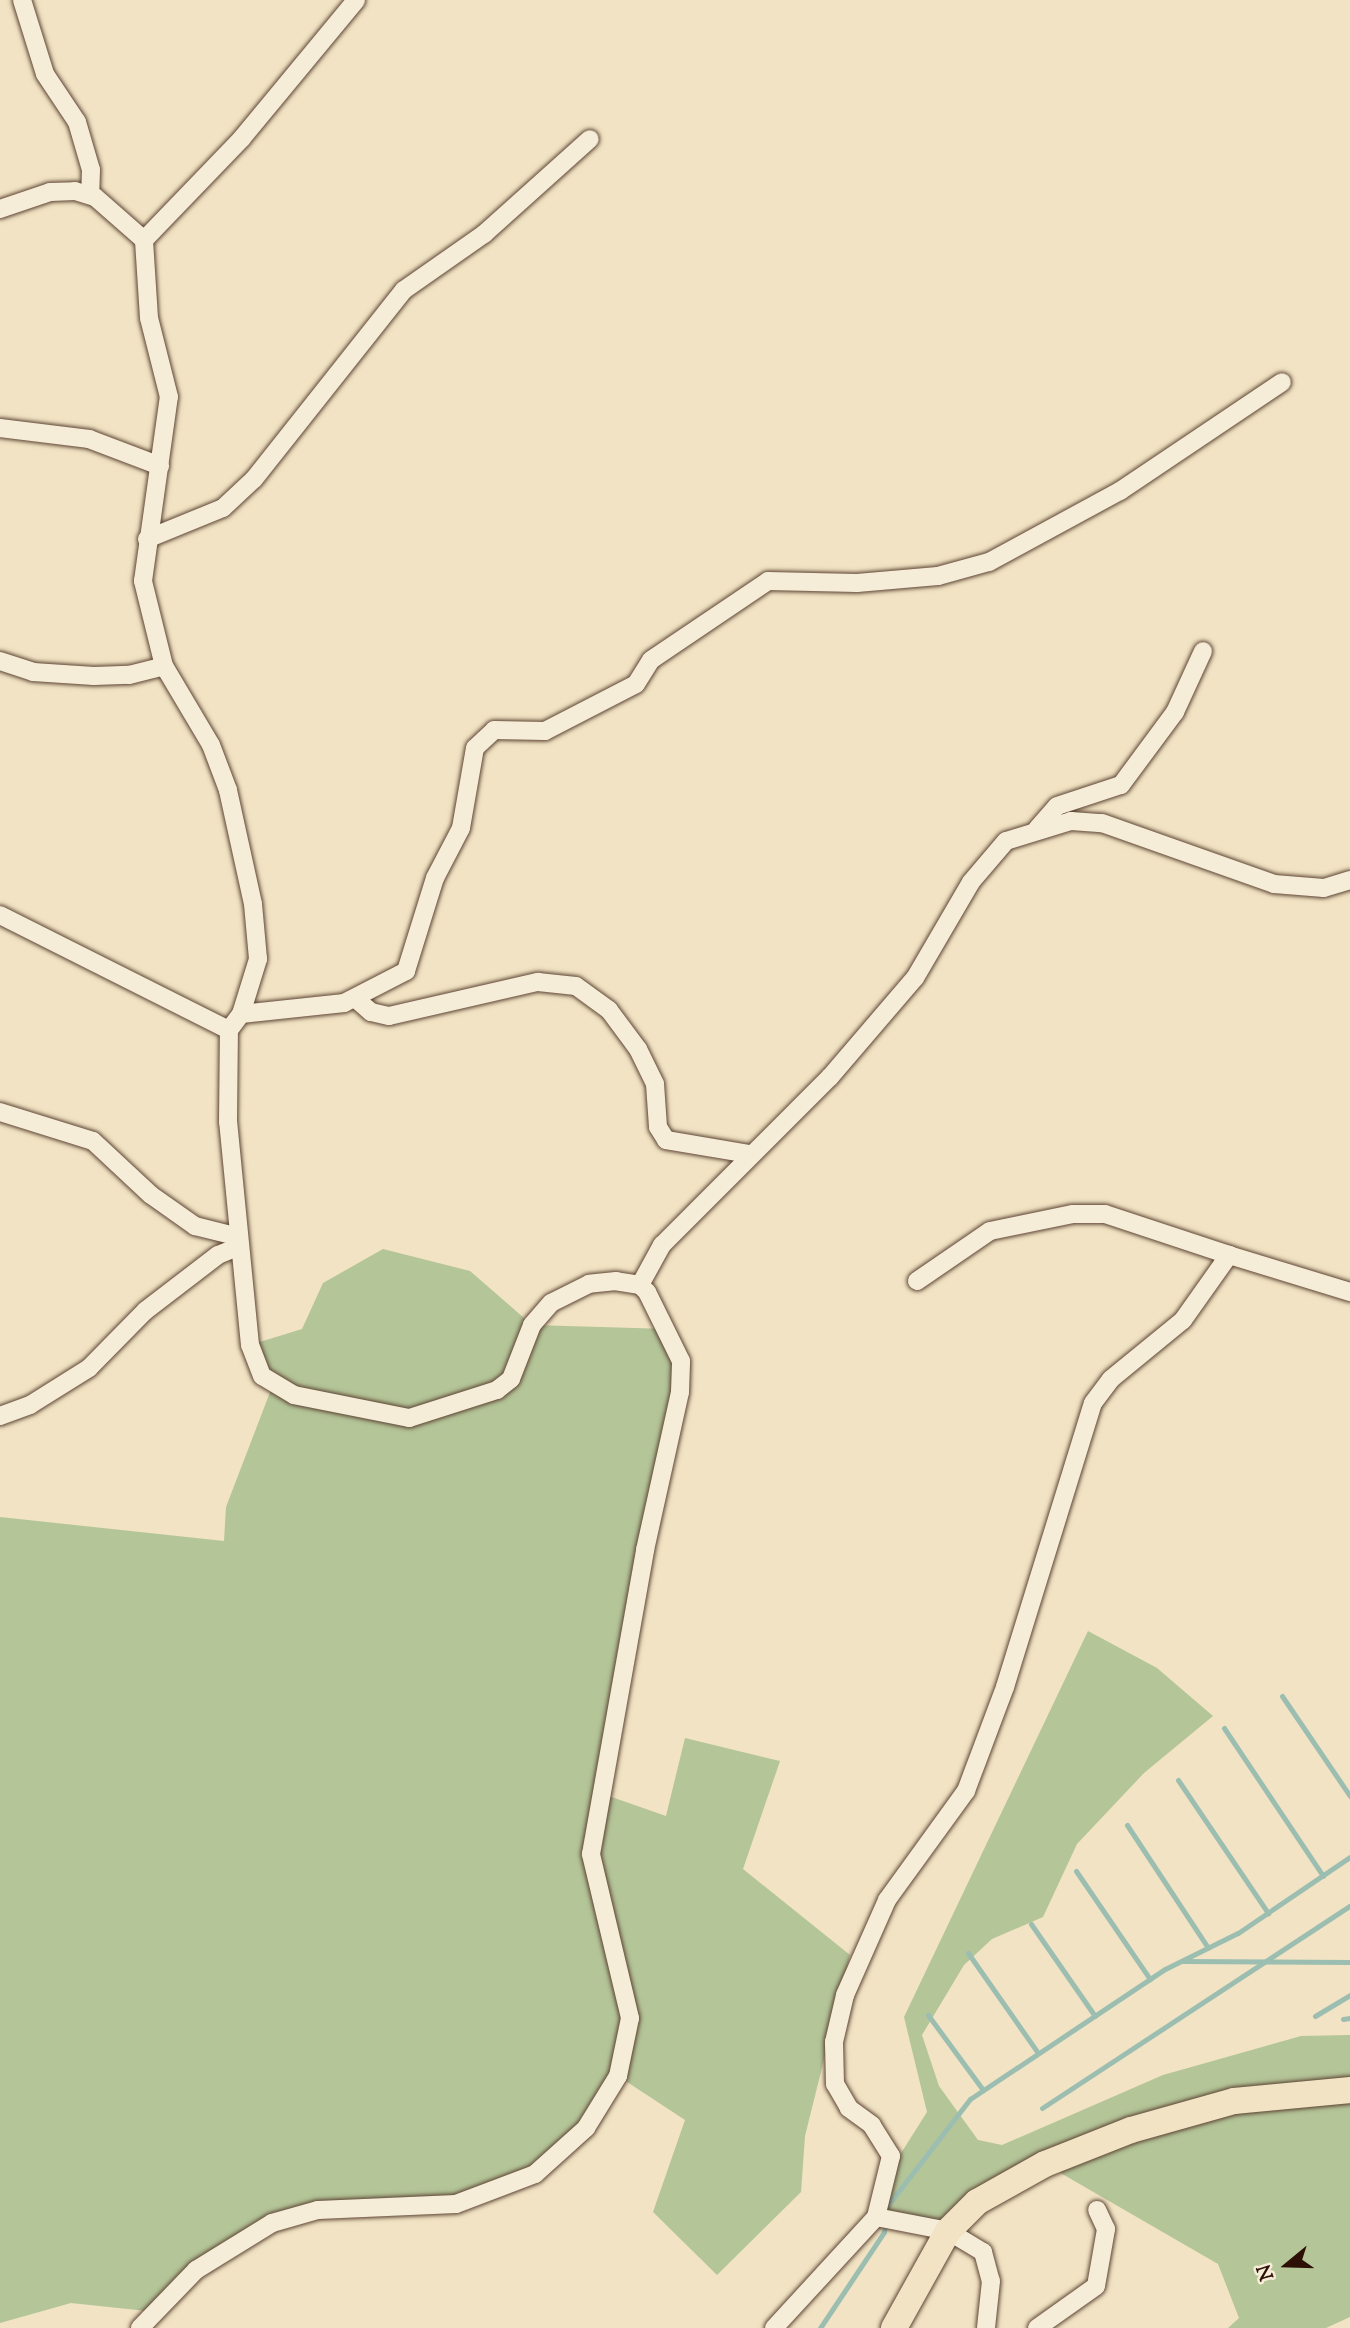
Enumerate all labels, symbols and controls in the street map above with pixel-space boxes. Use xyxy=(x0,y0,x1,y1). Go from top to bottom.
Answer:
north arrow xyxy=(1252,2230,1322,2300)
text: N xyxy=(1251,2260,1282,2284)

